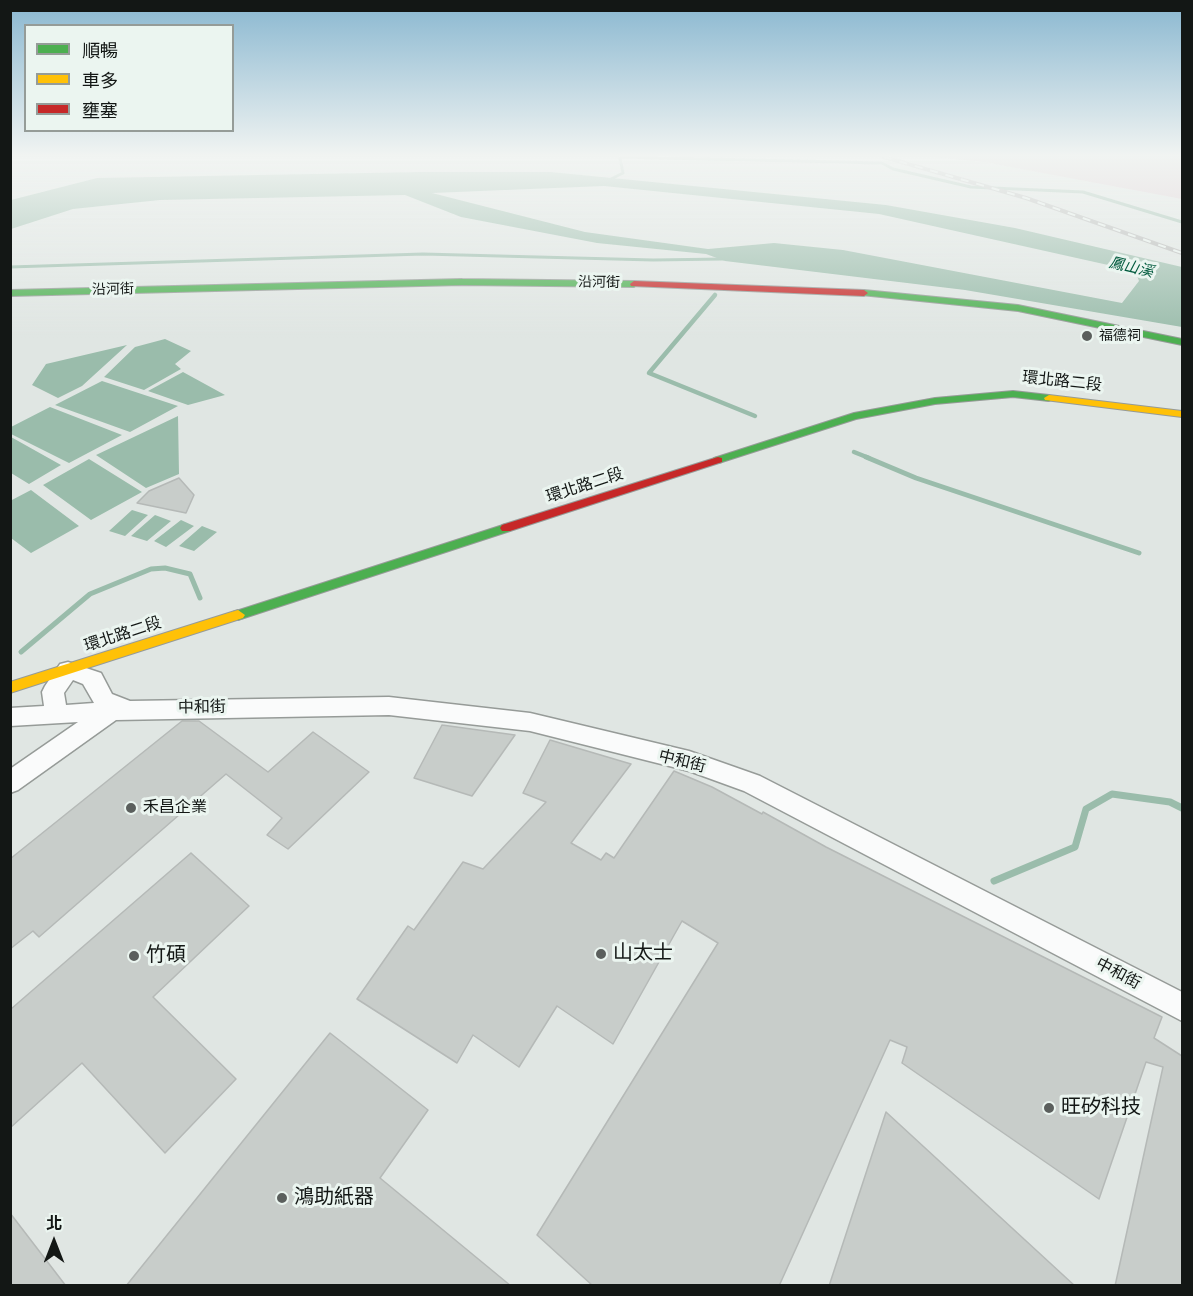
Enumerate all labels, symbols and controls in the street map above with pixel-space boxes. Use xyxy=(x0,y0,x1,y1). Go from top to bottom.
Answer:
legend xyxy=(24,24,234,132)
text: 順暢 xyxy=(82,40,118,62)
text: 車多 xyxy=(82,70,118,92)
text: 壅塞 xyxy=(82,100,118,122)
water label: 鳳山溪 xyxy=(1107,254,1155,282)
street label: 沿河街 xyxy=(578,274,620,292)
street label: 沿河街 xyxy=(92,281,134,299)
place label: 福德祠 xyxy=(1099,328,1141,344)
marker: 福德祠 xyxy=(1080,329,1094,343)
street label: 環北路二段 xyxy=(1021,368,1103,396)
street label: 環北路二段 xyxy=(544,465,626,507)
street label: 環北路二段 xyxy=(82,614,164,656)
street label: 中和街 xyxy=(178,698,226,718)
street label: 中和街 xyxy=(656,747,708,777)
place label: 禾昌企業 xyxy=(143,798,207,818)
marker: 禾昌企業 xyxy=(124,801,138,815)
place label: 山太士 xyxy=(613,942,673,966)
place label: 竹碩 xyxy=(146,944,186,968)
marker: 山太士 xyxy=(594,947,608,961)
marker: 竹碩 xyxy=(127,949,141,963)
street label: 中和街 xyxy=(1092,954,1144,994)
place label: 旺矽科技 xyxy=(1061,1096,1141,1120)
marker: 旺矽科技 xyxy=(1042,1101,1056,1115)
place label: 鴻助紙器 xyxy=(294,1186,374,1210)
marker: 鴻助紙器 xyxy=(275,1191,289,1205)
north arrow xyxy=(24,1212,84,1272)
text: 北 xyxy=(46,1214,62,1234)

